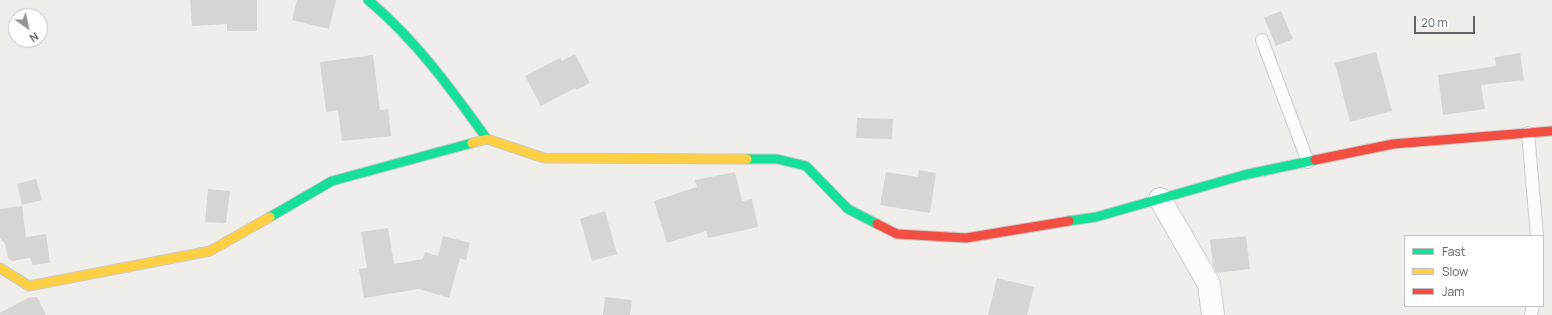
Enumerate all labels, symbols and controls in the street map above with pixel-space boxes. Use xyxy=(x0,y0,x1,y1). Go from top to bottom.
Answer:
north arrow xyxy=(8,8,48,48)
scale bar xyxy=(1416,8,1477,34)
text: 20 m xyxy=(1421,14,1448,31)
text: N xyxy=(27,29,42,46)
legend xyxy=(1404,235,1544,307)
text: Fast xyxy=(1442,243,1466,260)
text: Slow xyxy=(1442,263,1468,280)
text: Jam xyxy=(1442,283,1464,300)

